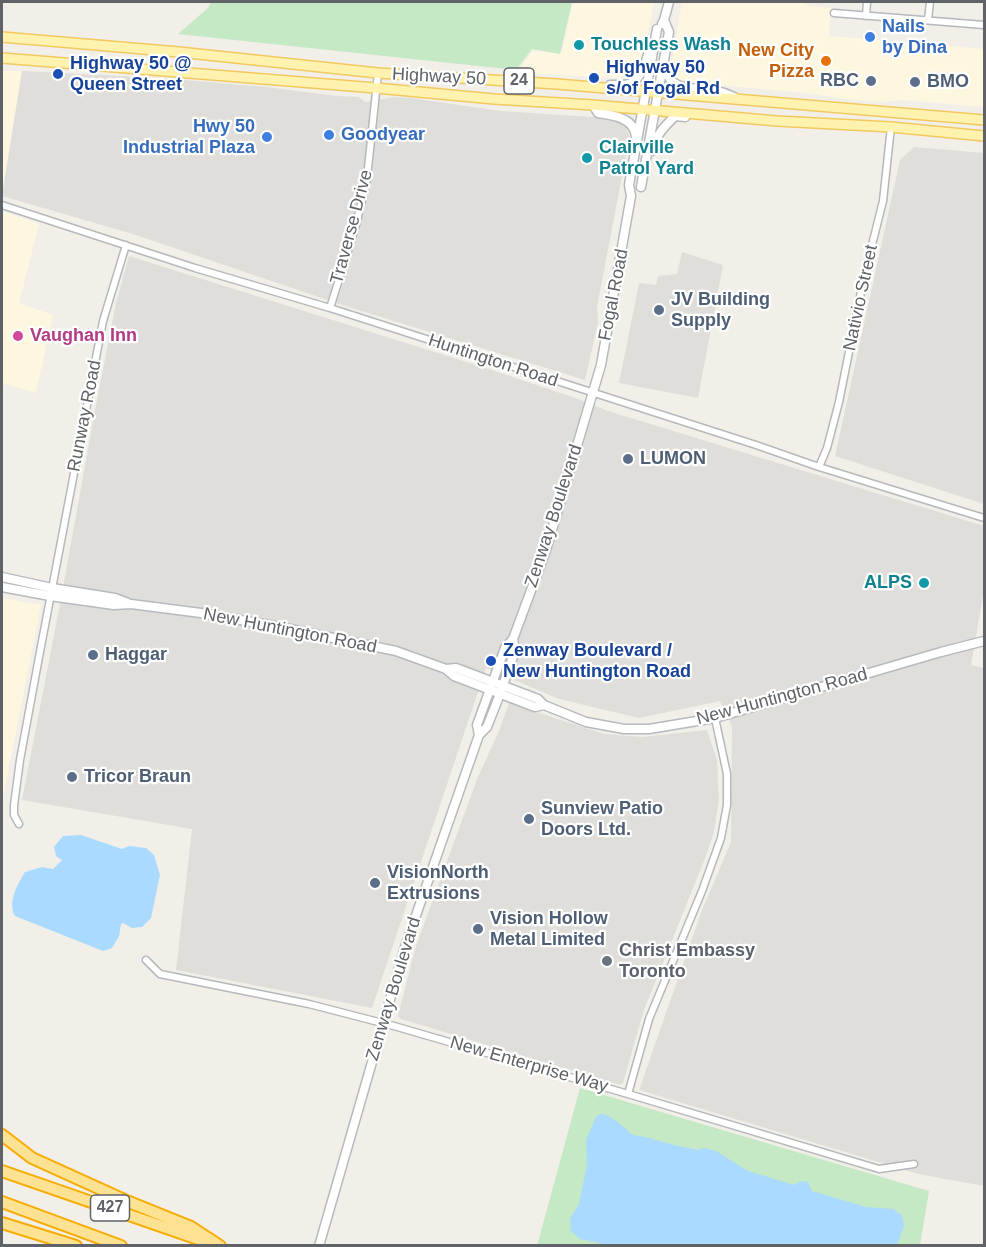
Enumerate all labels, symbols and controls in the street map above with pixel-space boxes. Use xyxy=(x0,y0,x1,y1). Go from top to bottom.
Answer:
place label: Nails by Dina xyxy=(882,16,947,58)
marker: Nails by Dina xyxy=(863,30,877,44)
place label: Touchless Wash xyxy=(591,34,731,56)
marker: Touchless Wash xyxy=(572,38,586,52)
place label: New City Pizza xyxy=(738,40,814,82)
place label: Highway 50 @ Queen Street xyxy=(70,53,192,96)
marker: New City Pizza xyxy=(819,54,833,68)
place label: Highway 50 s/of Fogal Rd xyxy=(606,57,720,100)
street label: Highway 50 xyxy=(391,64,487,90)
marker: Highway 50 @ Queen Street xyxy=(51,67,65,81)
road number: 24 xyxy=(504,68,534,94)
place label: RBC xyxy=(820,70,859,92)
marker: Highway 50 s/of Fogal Rd xyxy=(587,71,601,85)
place label: BMO xyxy=(927,71,969,93)
marker: RBC xyxy=(864,74,878,88)
marker: BMO xyxy=(908,75,922,89)
place label: Hwy 50 Industrial Plaza xyxy=(123,116,255,158)
place label: Goodyear xyxy=(341,124,425,146)
marker: Goodyear xyxy=(322,128,336,142)
marker: Hwy 50 Industrial Plaza xyxy=(260,130,274,144)
place label: Clairville Patrol Yard xyxy=(599,137,694,180)
marker: Clairville Patrol Yard xyxy=(580,151,594,165)
street label: Traverse Drive xyxy=(326,168,378,286)
street label: Nativio Street xyxy=(839,243,883,353)
street label: Fogal Road xyxy=(595,247,633,343)
place label: JV Building Supply xyxy=(671,289,770,332)
marker: JV Building Supply xyxy=(652,303,666,317)
place label: Vaughan Inn xyxy=(30,325,137,347)
marker: Vaughan Inn xyxy=(11,329,25,343)
street label: Huntington Road xyxy=(425,330,561,392)
street label: Runway Road xyxy=(64,358,106,474)
street label: Zenway Boulevard xyxy=(521,442,587,590)
place label: LUMON xyxy=(640,448,706,470)
marker: LUMON xyxy=(621,452,635,466)
place label: ALPS xyxy=(864,572,912,594)
marker: ALPS xyxy=(917,576,931,590)
street label: New Huntington Road xyxy=(202,604,378,658)
place label: Zenway Boulevard / New Huntington Road xyxy=(503,640,691,682)
place label: Haggar xyxy=(105,644,167,666)
marker: Haggar xyxy=(86,648,100,662)
marker: Zenway Boulevard / New Huntington Road xyxy=(484,654,498,668)
street label: New Huntington Road xyxy=(694,664,870,730)
place label: Tricor Braun xyxy=(84,766,191,788)
marker: Tricor Braun xyxy=(65,770,79,784)
place label: Sunview Patio Doors Ltd. xyxy=(541,798,663,840)
marker: Sunview Patio Doors Ltd. xyxy=(522,812,536,826)
place label: VisionNorth Extrusions xyxy=(387,862,489,904)
marker: VisionNorth Extrusions xyxy=(368,876,382,890)
place label: Vision Hollow Metal Limited xyxy=(490,908,608,950)
street label: Zenway Boulevard xyxy=(362,915,426,1063)
marker: Vision Hollow Metal Limited xyxy=(471,922,485,936)
place label: Christ Embassy Toronto xyxy=(619,940,755,982)
marker: Christ Embassy Toronto xyxy=(600,954,614,968)
street label: New Enterprise Way xyxy=(447,1032,611,1098)
road number: 427 xyxy=(90,1195,130,1221)

